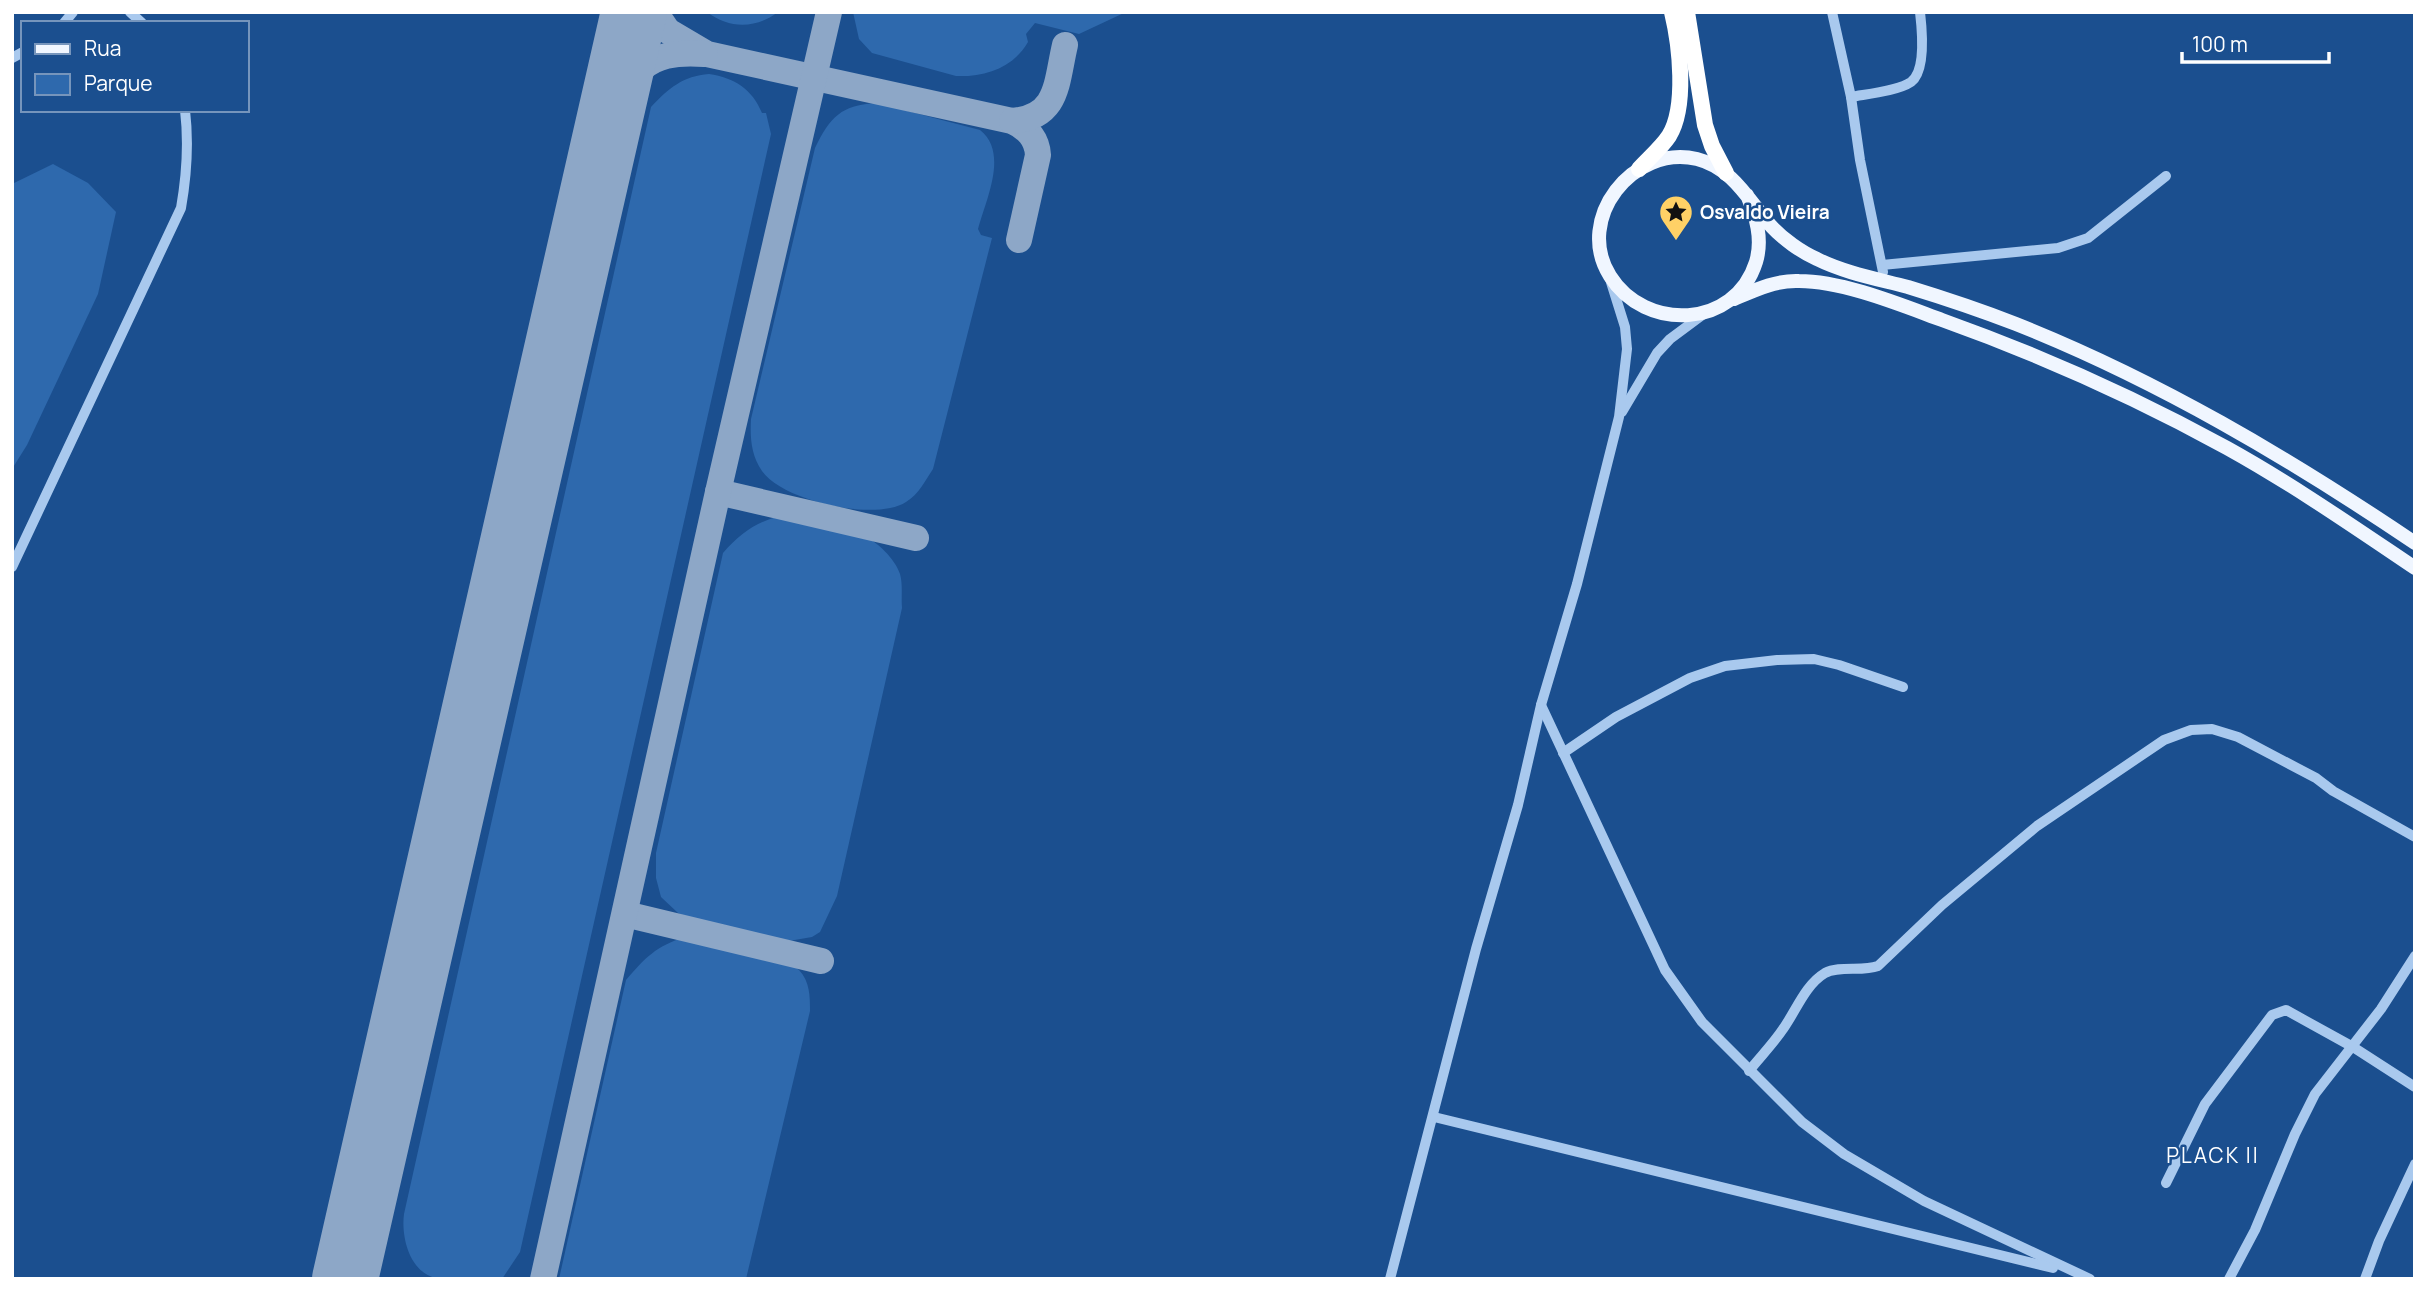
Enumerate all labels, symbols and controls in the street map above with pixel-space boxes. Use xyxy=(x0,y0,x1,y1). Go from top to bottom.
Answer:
legend xyxy=(21,21,248,112)
scale bar xyxy=(2182,21,2329,65)
text: 100 m xyxy=(2192,30,2248,58)
text: Rua xyxy=(84,34,121,62)
text: Parque xyxy=(84,69,153,97)
place icon: Osvaldo Vieira xyxy=(1657,193,1695,242)
place label: Osvaldo Vieira xyxy=(1700,199,1830,225)
district label: PLACK II xyxy=(2166,1141,2260,1169)

